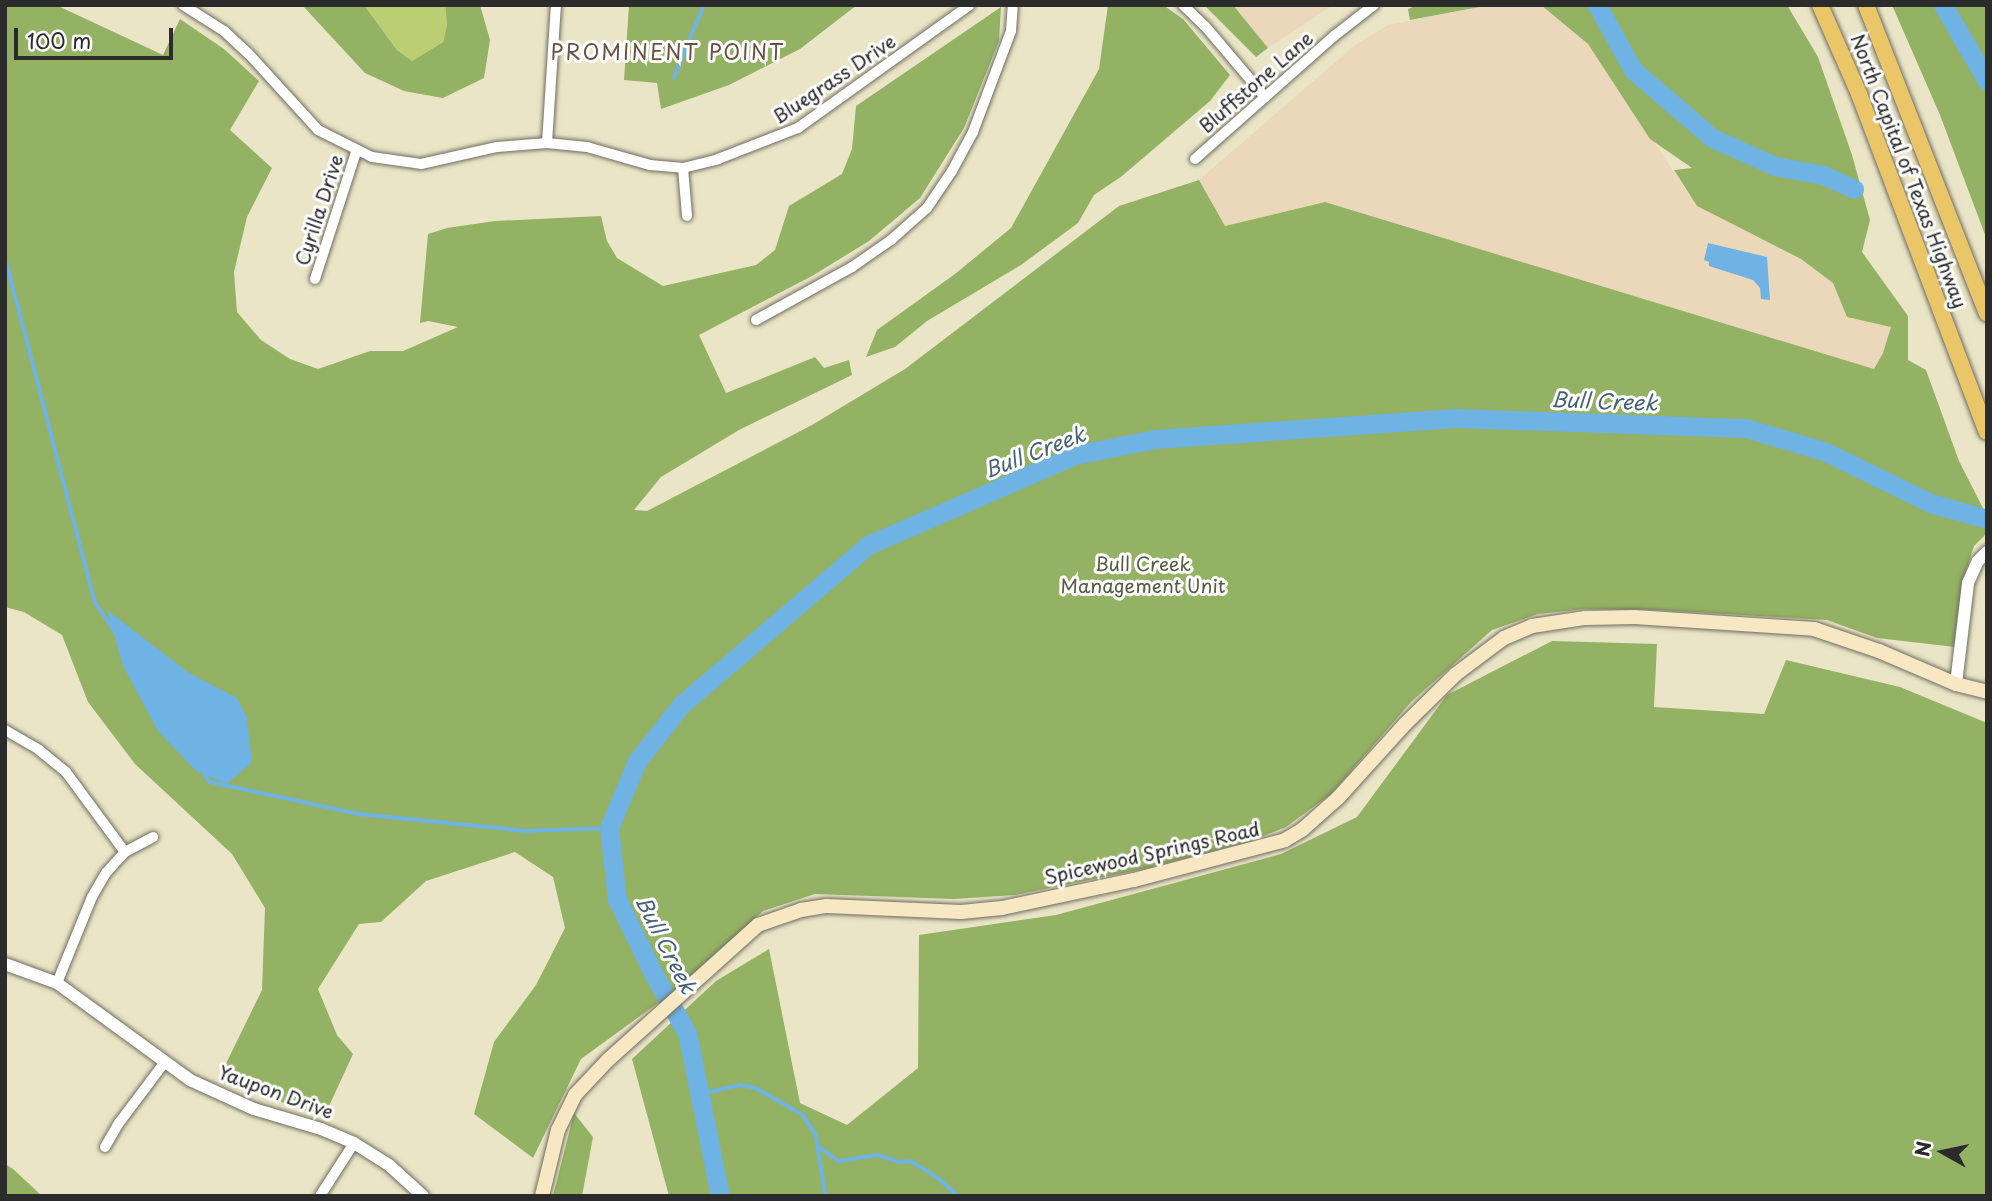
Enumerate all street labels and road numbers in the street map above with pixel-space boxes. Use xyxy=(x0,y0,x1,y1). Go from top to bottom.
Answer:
street label: Bluffstone Lane xyxy=(1194,26,1318,138)
street label: Bluegrass Drive xyxy=(768,30,900,128)
street label: North Capital of Texas Highway xyxy=(1846,30,1972,312)
street label: Cyrilla Drive xyxy=(290,152,348,268)
street label: Spicewood Springs Road xyxy=(1041,817,1263,889)
street label: Yaupon Drive xyxy=(215,1061,337,1123)

